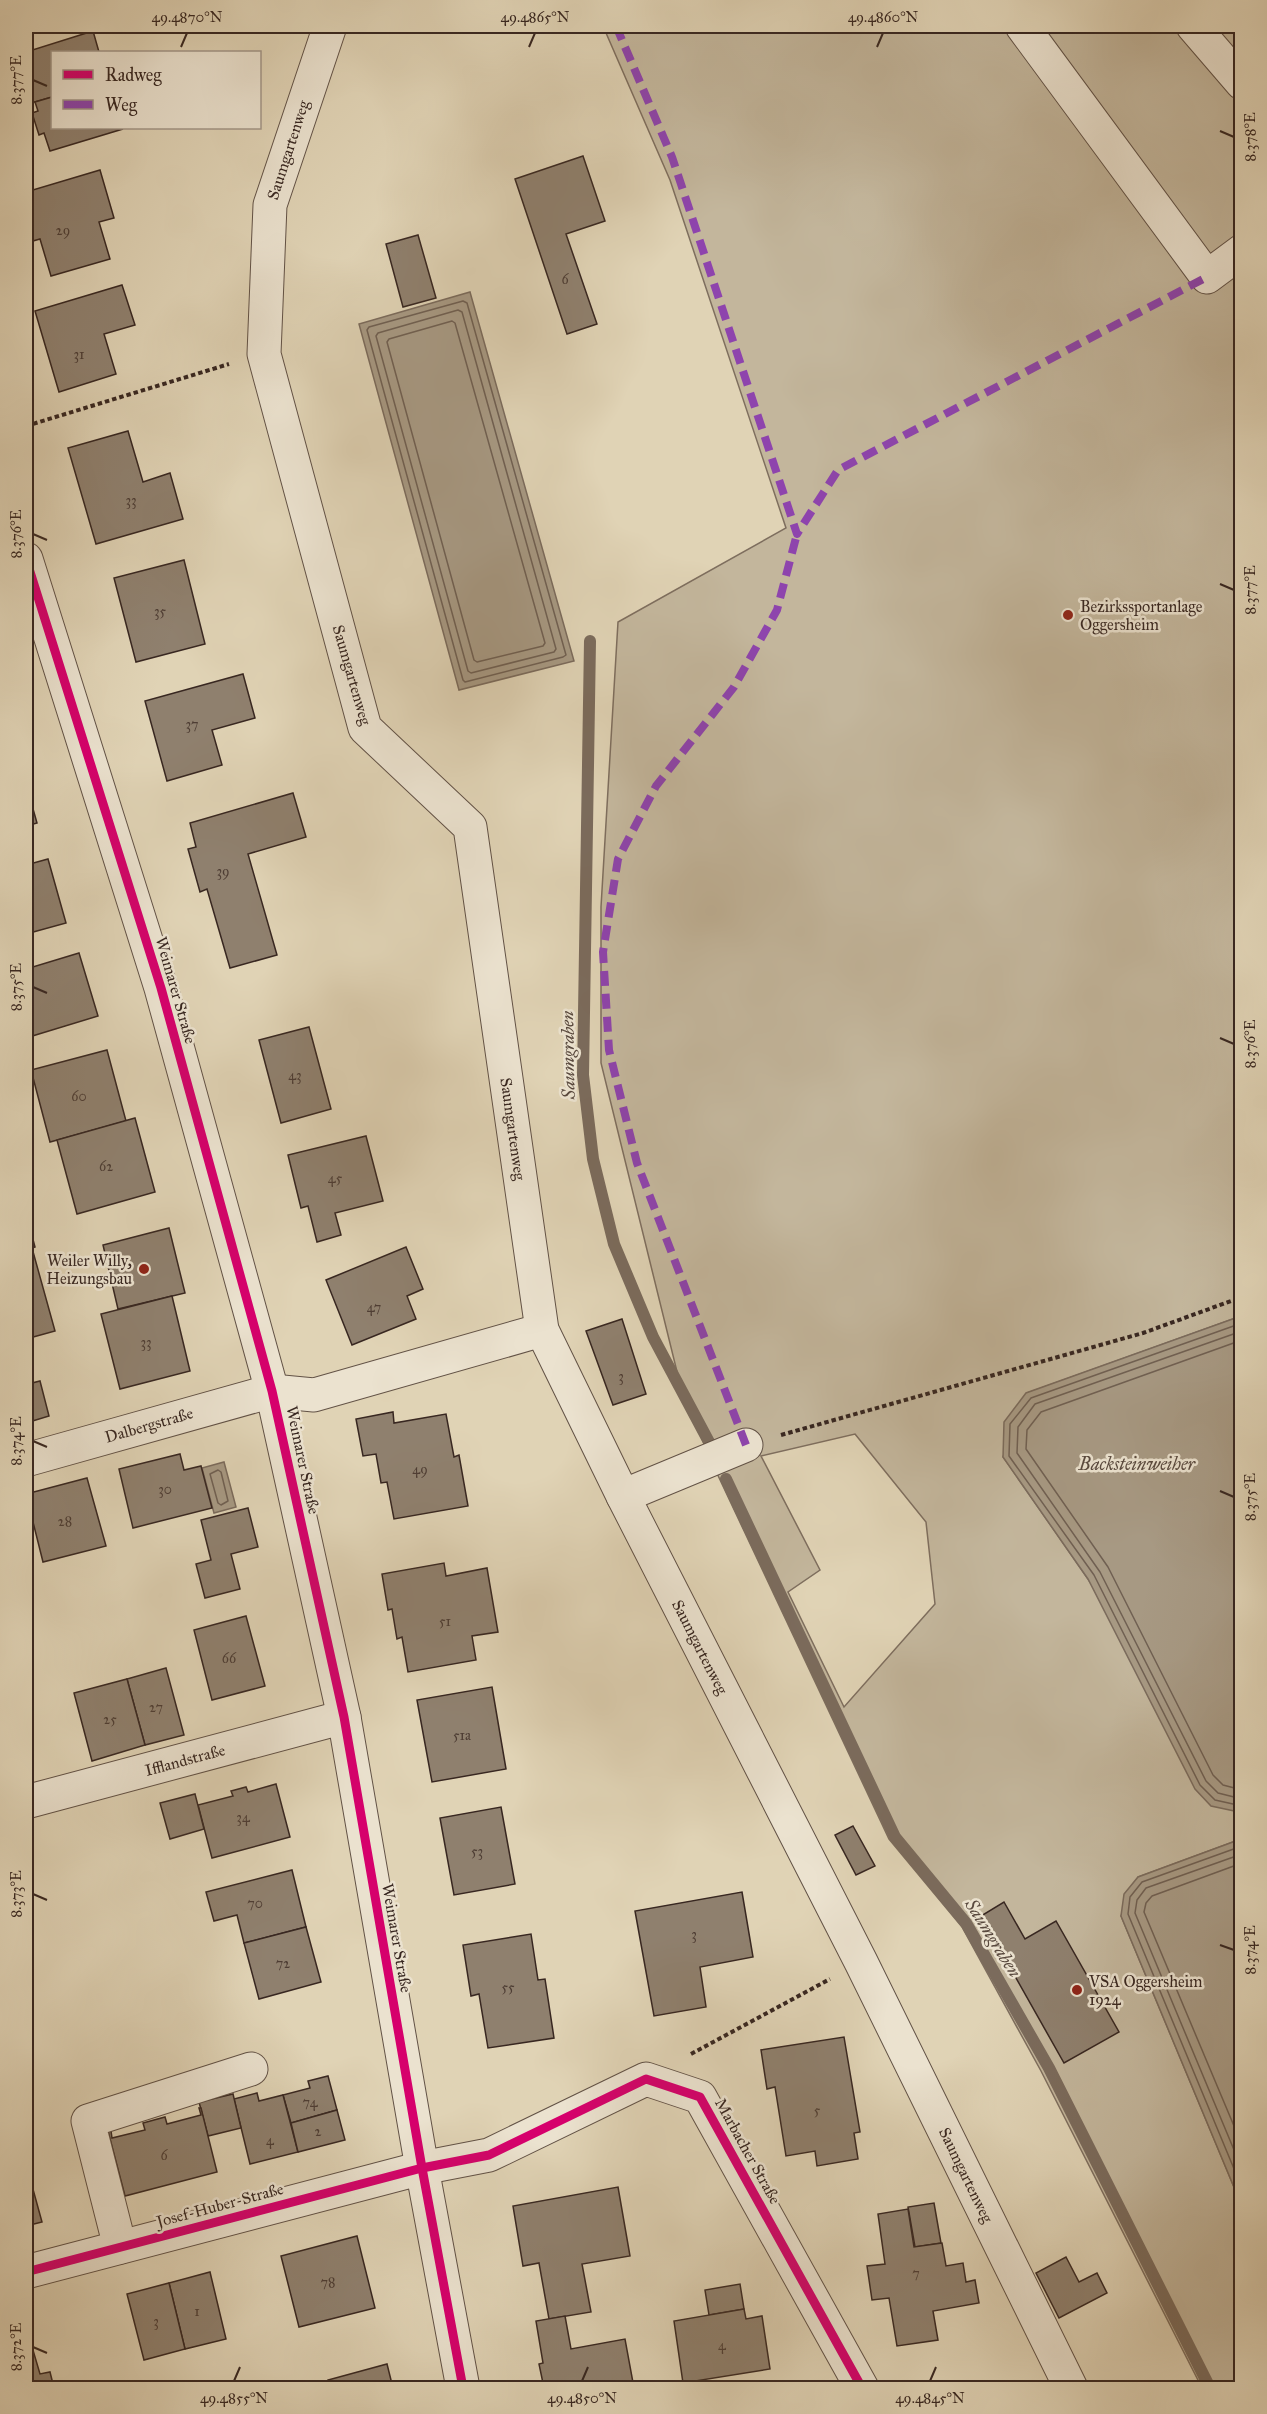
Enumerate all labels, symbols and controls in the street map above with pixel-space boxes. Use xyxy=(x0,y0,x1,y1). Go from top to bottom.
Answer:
text: 49.4870°N xyxy=(152,8,223,26)
text: 49.4865°N xyxy=(501,8,570,26)
text: 49.4860°N xyxy=(848,8,919,26)
legend xyxy=(51,51,261,129)
text: 8.377°E xyxy=(7,55,25,105)
text: Radweg xyxy=(105,64,162,87)
text: Weg xyxy=(105,94,138,117)
street label: Saumgartenweg xyxy=(263,97,314,202)
text: 8.378°E xyxy=(1241,112,1259,162)
house number: 29 xyxy=(56,222,70,239)
house number: 6 xyxy=(561,271,569,288)
house number: 31 xyxy=(73,346,85,363)
house number: 33 xyxy=(125,492,137,509)
text: 8.376°E xyxy=(7,509,25,558)
text: 8.377°E xyxy=(1241,565,1259,615)
place label: Bezirkssportanlage Oggersheim xyxy=(1080,597,1203,635)
house number: 35 xyxy=(154,603,167,620)
marker: Bezirkssportanlage Oggersheim xyxy=(1061,608,1075,622)
street label: Saumgartenweg xyxy=(328,623,376,728)
house number: 37 xyxy=(185,716,199,733)
house number: 39 xyxy=(216,863,230,880)
street label: Weimarer Straße xyxy=(152,934,200,1046)
text: 8.375°E xyxy=(7,963,25,1011)
water label: Saumgraben xyxy=(556,1010,580,1100)
text: 8.376°E xyxy=(1241,1019,1259,1068)
house number: 43 xyxy=(288,1067,302,1084)
street label: Saumgartenweg xyxy=(495,1076,530,1182)
house number: 60 xyxy=(71,1088,87,1105)
house number: 62 xyxy=(99,1158,113,1175)
house number: 45 xyxy=(328,1170,343,1187)
place label: Weiler Willy, Heizungsbau xyxy=(46,1251,132,1289)
marker: Weiler Willy, Heizungsbau xyxy=(137,1262,151,1276)
house number: 47 xyxy=(367,1299,381,1316)
house number: 33 xyxy=(140,1334,152,1351)
house number: 3 xyxy=(618,1368,624,1385)
street label: Dalbergstraße xyxy=(103,1403,196,1448)
street label: Weimarer Straße xyxy=(282,1404,324,1516)
text: 8.374°E xyxy=(7,1416,25,1466)
water label: Backsteinweiher xyxy=(1078,1453,1197,1475)
house number: 49 xyxy=(412,1461,428,1478)
text: 8.375°E xyxy=(1241,1473,1259,1521)
house number: 30 xyxy=(158,1481,172,1498)
house number: 28 xyxy=(58,1513,72,1530)
street label: Saumgartenweg xyxy=(667,1597,732,1698)
house number: 51 xyxy=(439,1613,451,1630)
house number: 66 xyxy=(222,1650,237,1667)
house number: 27 xyxy=(149,1699,163,1716)
house number: 25 xyxy=(103,1711,117,1728)
house number: 51a xyxy=(453,1727,471,1744)
street label: Ifflandstraße xyxy=(143,1740,227,1780)
house number: 34 xyxy=(236,1809,251,1826)
house number: 53 xyxy=(471,1843,483,1860)
text: 8.373°E xyxy=(7,1870,25,1918)
street label: Weimarer Straße xyxy=(378,1882,416,1994)
water label: Saumgraben xyxy=(960,1894,1026,1982)
house number: 70 xyxy=(247,1895,263,1912)
text: 8.374°E xyxy=(1241,1925,1259,1975)
house number: 3 xyxy=(691,1926,697,1943)
house number: 72 xyxy=(276,1955,290,1972)
place label: VSA Oggersheim 1924 xyxy=(1088,1972,1203,2009)
house number: 55 xyxy=(501,1979,515,1996)
marker: VSA Oggersheim 1924 xyxy=(1070,1983,1084,1997)
house number: 74 xyxy=(303,2094,319,2111)
street label: Marbacher Straße xyxy=(711,2095,785,2208)
house number: 5 xyxy=(814,2102,821,2119)
house number: 2 xyxy=(315,2123,322,2140)
street label: Saumgartenweg xyxy=(934,2124,997,2227)
house number: 4 xyxy=(266,2132,275,2149)
house number: 6 xyxy=(160,2147,168,2164)
street label: Josef-Huber-Straße xyxy=(153,2179,286,2233)
house number: 7 xyxy=(912,2265,920,2282)
house number: 78 xyxy=(321,2274,335,2291)
house number: 1 xyxy=(194,2303,200,2320)
house number: 3 xyxy=(153,2313,159,2330)
text: 8.372°E xyxy=(7,2322,25,2371)
house number: 4 xyxy=(718,2337,727,2354)
text: 49.4855°N xyxy=(200,2389,268,2407)
text: 49.4850°N xyxy=(547,2389,617,2407)
text: 49.4845°N xyxy=(895,2389,965,2407)

